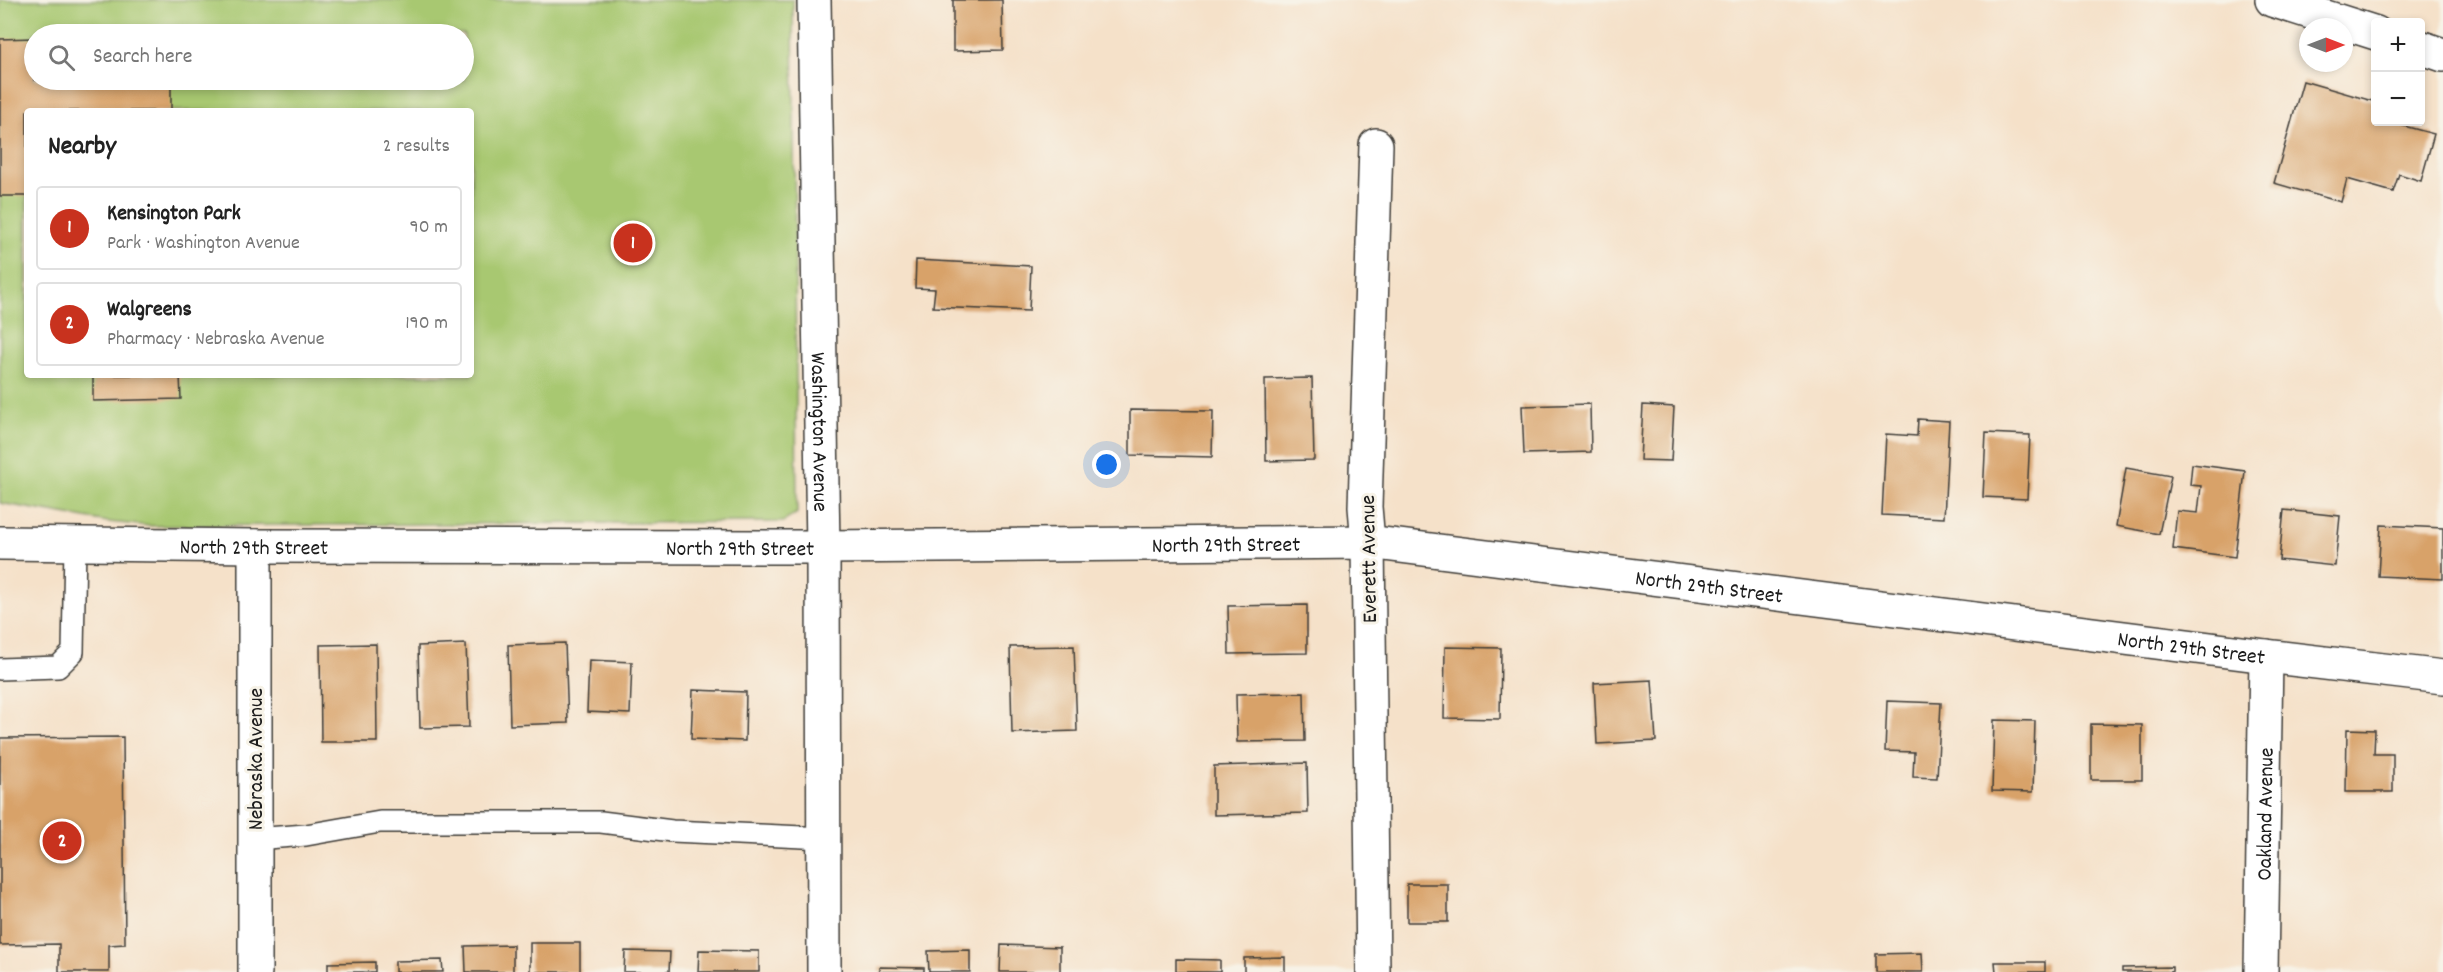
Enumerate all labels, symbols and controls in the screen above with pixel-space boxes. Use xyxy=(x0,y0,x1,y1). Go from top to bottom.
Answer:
north arrow xyxy=(2299,18,2353,72)
map controls xyxy=(2371,18,2425,126)
button: + xyxy=(2371,18,2425,72)
search box xyxy=(24,24,474,90)
icon: search xyxy=(45,41,78,74)
text: Search here xyxy=(93,42,192,73)
button: − xyxy=(2371,72,2425,126)
text: Nearby xyxy=(48,129,116,166)
text: 2 results xyxy=(383,133,450,161)
text: Kensington Park xyxy=(107,199,241,230)
text: 1 xyxy=(67,214,72,242)
text: 90 m xyxy=(410,214,448,242)
pin: 1 xyxy=(614,220,652,266)
text: Park · Washington Avenue xyxy=(107,230,300,258)
text: Walgreens xyxy=(107,295,192,326)
text: 2 xyxy=(65,310,74,338)
text: 190 m xyxy=(405,310,448,338)
text: Pharmacy · Nebraska Avenue xyxy=(107,326,324,354)
street label: Washington Avenue xyxy=(801,352,834,512)
your location xyxy=(1092,450,1121,479)
street label: Everett Avenue xyxy=(1354,495,1387,623)
street label: North 29th Street xyxy=(1152,531,1300,563)
street label: North 29th Street xyxy=(179,533,328,565)
street label: North 29th Street xyxy=(666,535,814,566)
street label: North 29th Street xyxy=(1633,564,1784,614)
street label: North 29th Street xyxy=(2115,625,2267,675)
street label: Nebraska Avenue xyxy=(242,688,273,830)
street label: Oakland Avenue xyxy=(2250,747,2284,881)
pin: 2 xyxy=(42,818,82,864)

